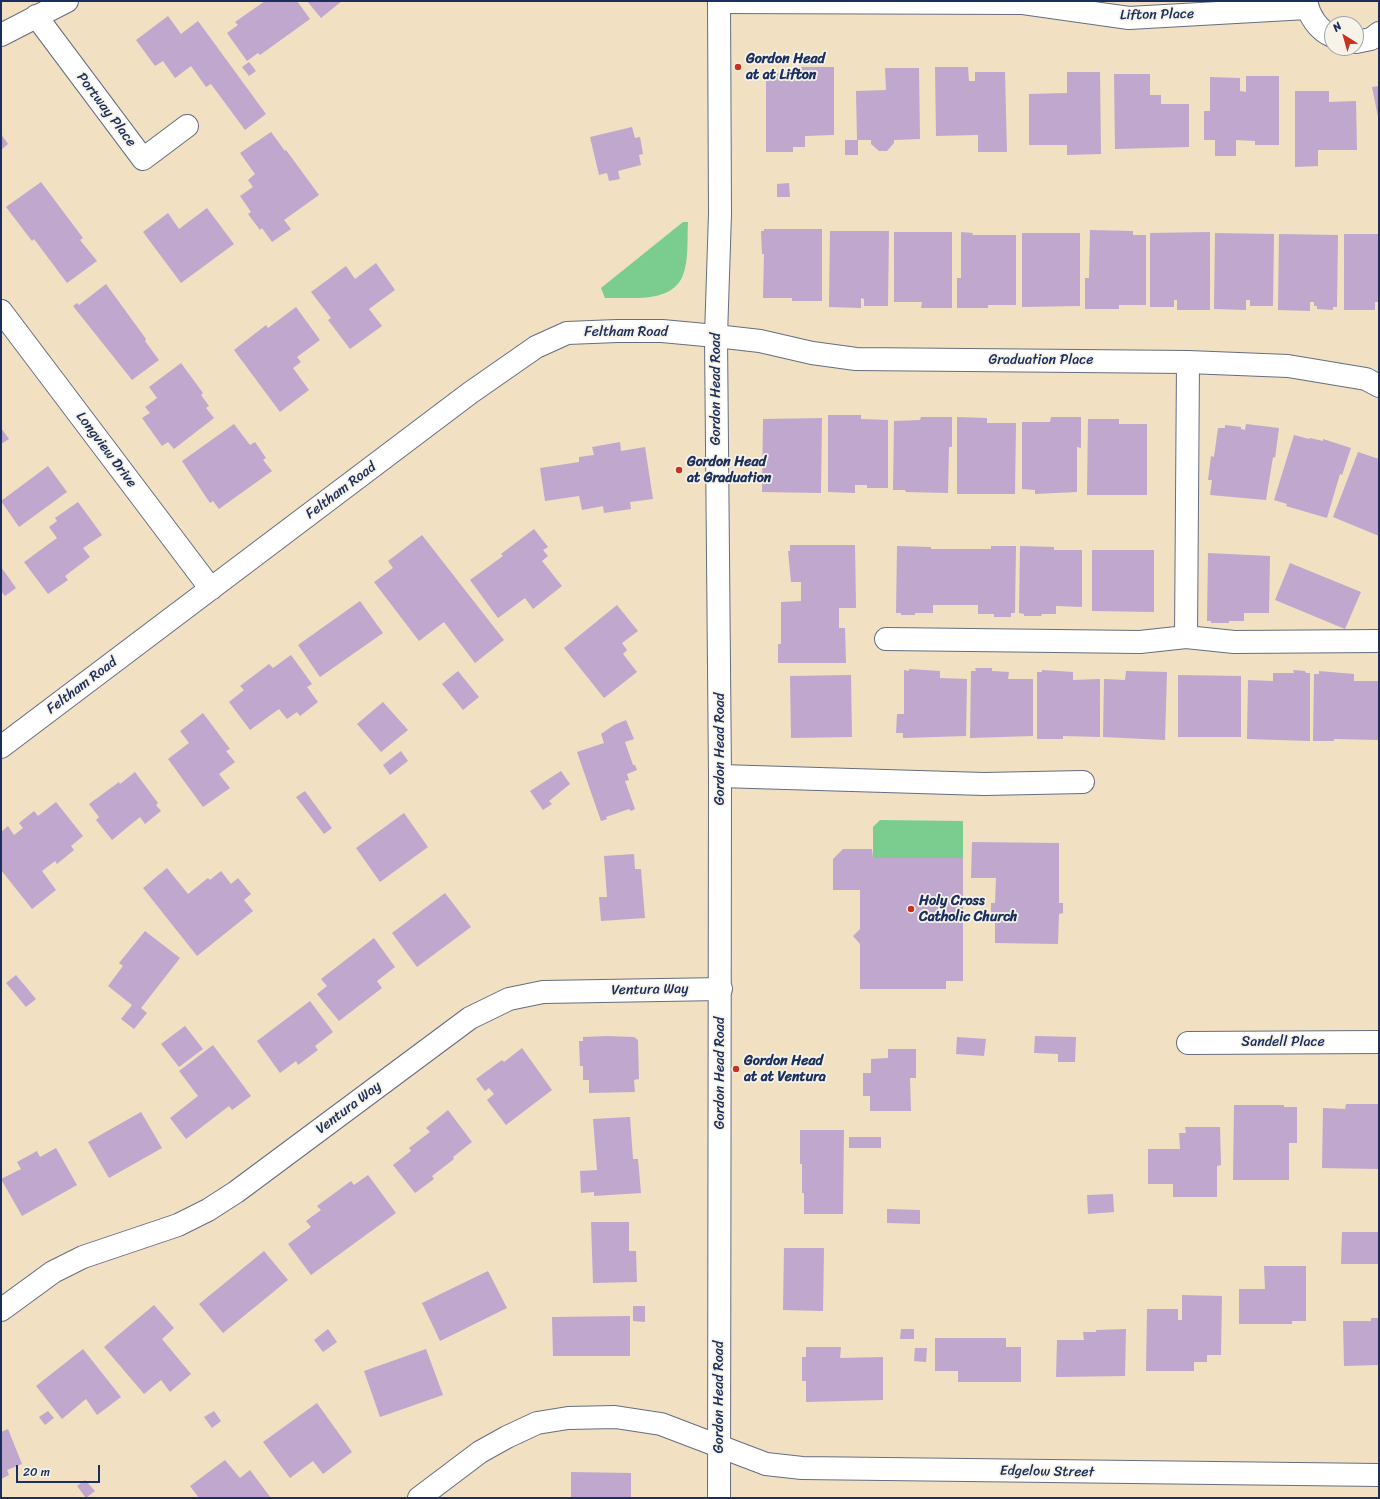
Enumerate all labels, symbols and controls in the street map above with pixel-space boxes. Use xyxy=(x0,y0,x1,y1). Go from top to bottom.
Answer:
street label: Lifton Place xyxy=(1120,6,1194,24)
north arrow xyxy=(1324,16,1364,56)
text: N xyxy=(1328,17,1346,37)
place label: Gordon Head at at Lifton xyxy=(746,51,825,84)
marker: Gordon Head at at Lifton xyxy=(733,62,743,72)
street label: Portway Place xyxy=(73,69,139,151)
street label: Feltham Road xyxy=(584,324,668,340)
street label: Gordon Head Road xyxy=(708,333,724,445)
street label: Graduation Place xyxy=(989,352,1093,368)
street label: Longview Drive xyxy=(72,409,140,491)
place label: Gordon Head at Graduation xyxy=(687,454,771,486)
street label: Feltham Road xyxy=(303,459,379,523)
marker: Gordon Head at Graduation xyxy=(674,465,684,475)
street label: Feltham Road xyxy=(44,654,120,718)
street label: Gordon Head Road xyxy=(712,693,728,805)
place label: Holy Cross Catholic Church xyxy=(919,893,1017,926)
marker: Holy Cross Catholic Church xyxy=(906,904,916,914)
street label: Ventura Way xyxy=(611,981,689,999)
street label: Gordon Head Road xyxy=(712,1017,728,1129)
street label: Sandell Place xyxy=(1241,1034,1325,1050)
place label: Gordon Head at at Ventura xyxy=(744,1053,826,1086)
marker: Gordon Head at at Ventura xyxy=(731,1064,741,1074)
street label: Ventura Way xyxy=(313,1078,385,1138)
street label: Gordon Head Road xyxy=(711,1341,727,1453)
scale bar xyxy=(18,1457,102,1483)
text: 20 m xyxy=(23,1461,50,1483)
street label: Edgelow Street xyxy=(1000,1463,1094,1481)

